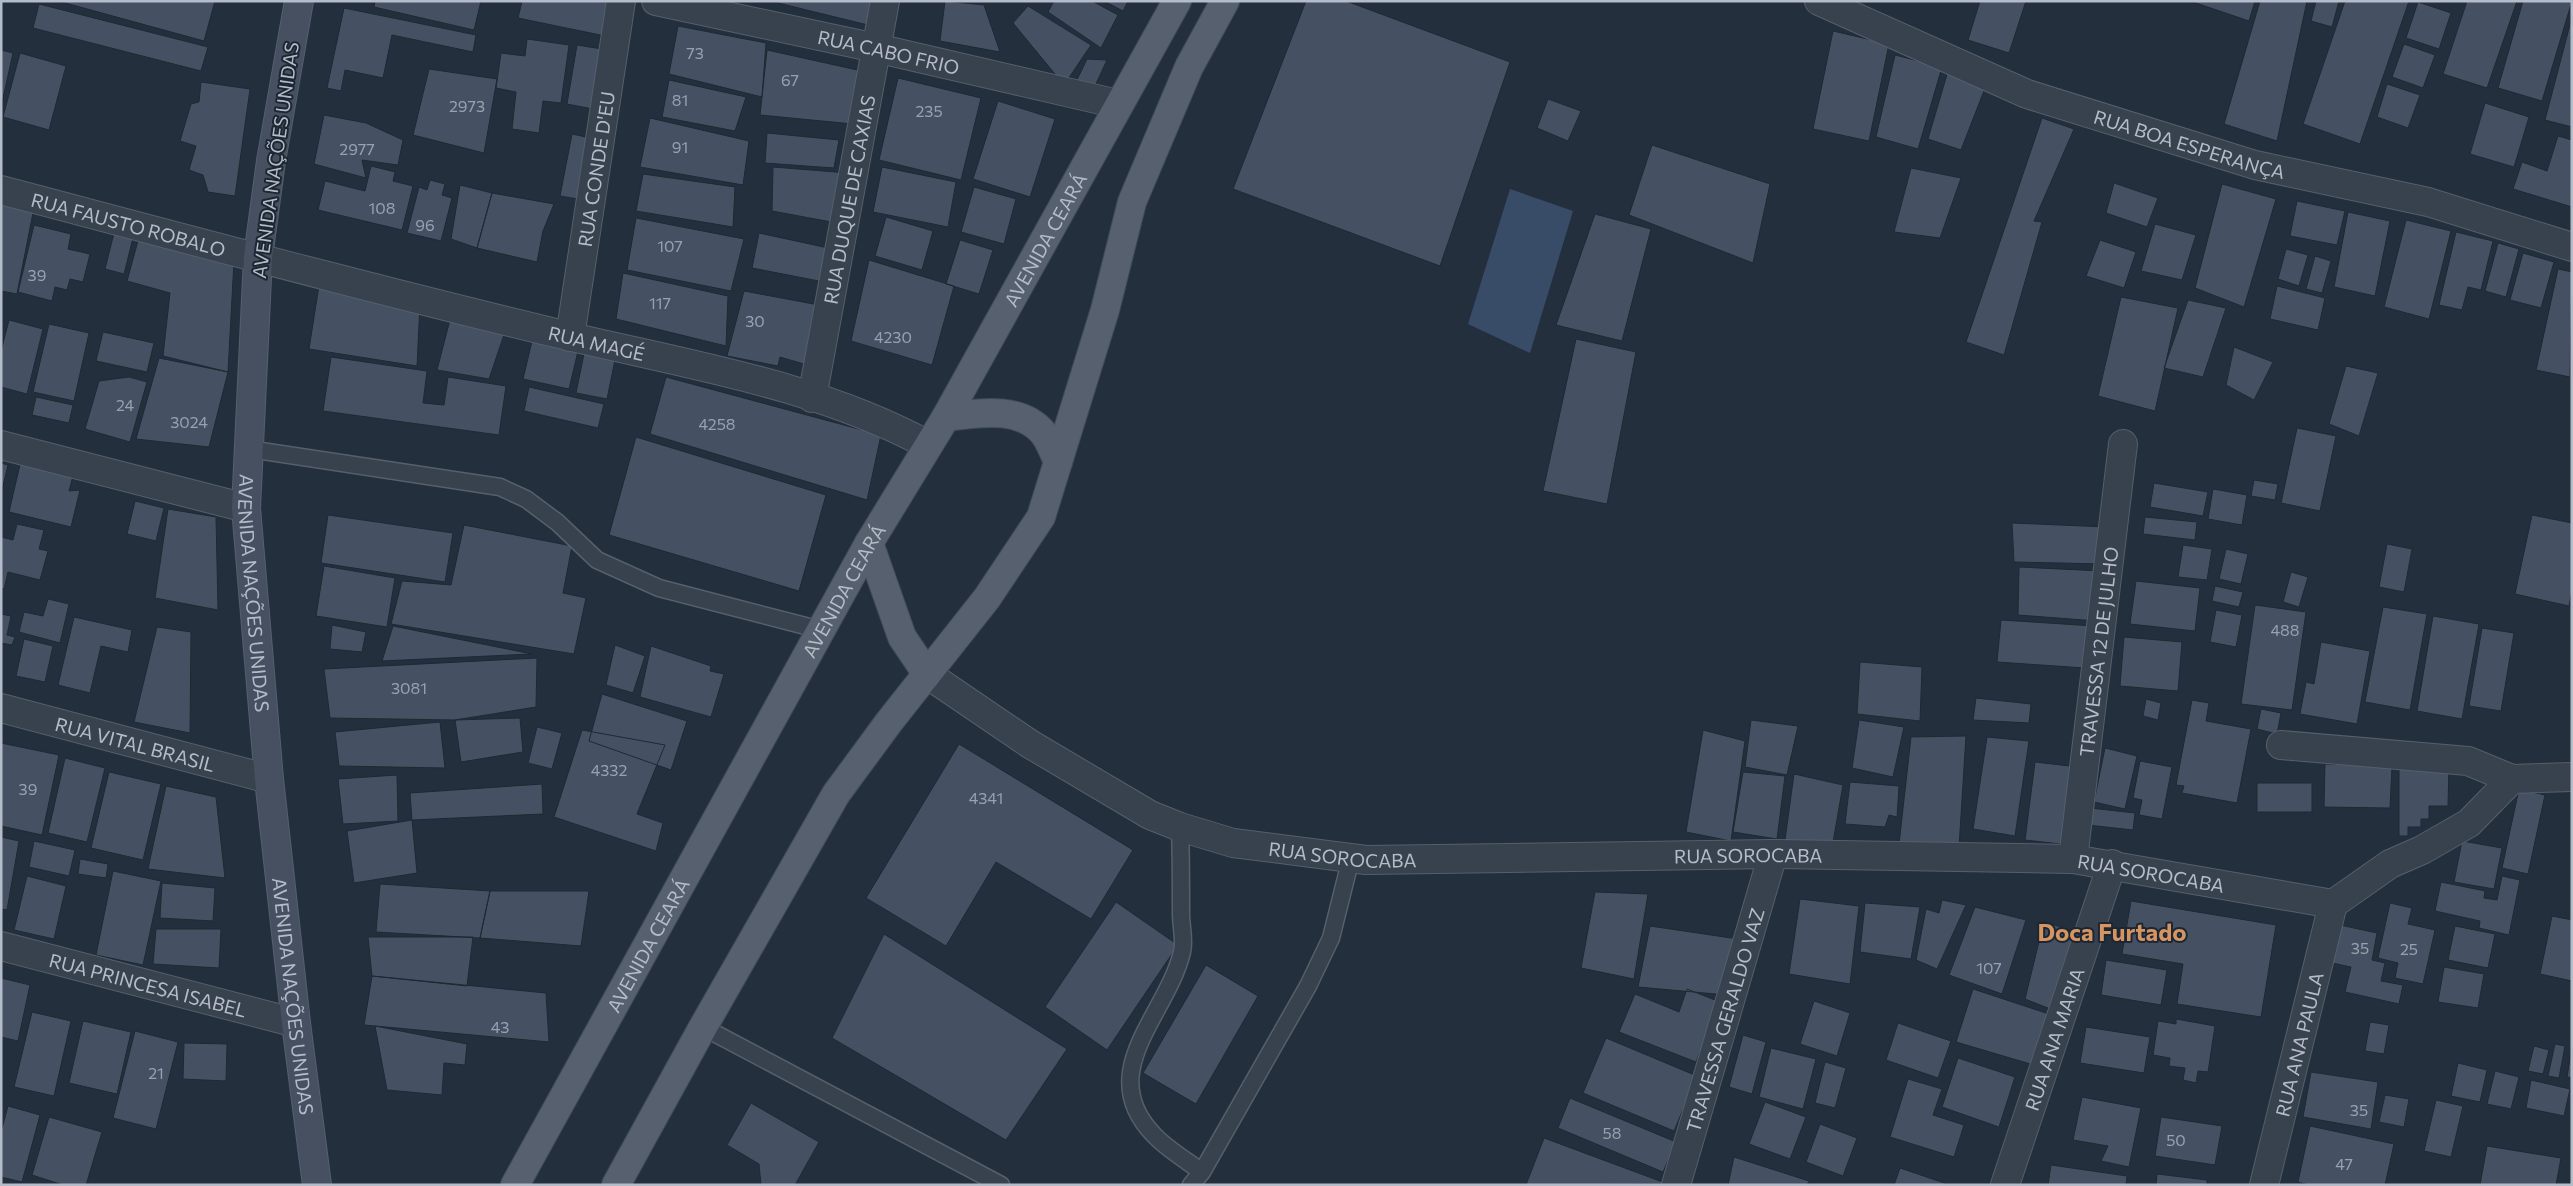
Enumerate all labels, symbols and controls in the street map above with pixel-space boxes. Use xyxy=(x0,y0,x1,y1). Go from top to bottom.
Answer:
street label: RUA CABO FRIO xyxy=(816,24,962,78)
street label: AVENIDA NAÇÕES UNIDAS xyxy=(246,40,303,280)
house number: 73 xyxy=(686,43,704,62)
house number: 67 xyxy=(781,70,799,89)
street label: RUA CONDE D'EU xyxy=(572,89,619,248)
house number: 81 xyxy=(672,90,688,109)
street label: RUA DUQUE DE CAXIAS xyxy=(818,93,879,306)
house number: 2973 xyxy=(449,96,485,115)
house number: 235 xyxy=(915,101,943,120)
street label: RUA BOA ESPERANÇA xyxy=(2091,104,2287,183)
house number: 91 xyxy=(672,137,688,156)
house number: 2977 xyxy=(339,139,375,158)
street label: AVENIDA CEARÁ xyxy=(998,169,1091,310)
street label: RUA FAUSTO ROBALO xyxy=(29,187,228,261)
house number: 108 xyxy=(369,198,396,217)
house number: 96 xyxy=(415,215,435,234)
house number: 107 xyxy=(657,236,683,255)
house number: 39 xyxy=(28,265,46,284)
house number: 117 xyxy=(649,293,671,312)
house number: 30 xyxy=(745,311,765,330)
street label: RUA MAGÉ xyxy=(546,320,647,365)
house number: 4230 xyxy=(874,327,912,346)
house number: 24 xyxy=(116,395,134,414)
house number: 3024 xyxy=(170,412,208,431)
house number: 4258 xyxy=(698,414,736,433)
street label: AVENIDA NAÇÕES UNIDAS xyxy=(234,474,275,713)
street label: AVENIDA CEARÁ xyxy=(797,520,889,661)
street label: TRAVESSA 12 DE JULHO xyxy=(2074,545,2122,758)
house number: 488 xyxy=(2270,620,2300,639)
house number: 3081 xyxy=(391,678,427,697)
street label: RUA VITAL BRASIL xyxy=(53,711,218,776)
house number: 4332 xyxy=(591,760,627,779)
house number: 39 xyxy=(19,779,37,798)
house number: 4341 xyxy=(969,788,1003,807)
street label: RUA SOROCABA xyxy=(1267,836,1417,872)
street label: RUA SOROCABA xyxy=(1674,842,1823,867)
street label: RUA SOROCABA xyxy=(2076,849,2226,897)
street label: AVENIDA CEARÁ xyxy=(601,874,693,1016)
street label: AVENIDA NAÇÕES UNIDAS xyxy=(268,876,319,1116)
street label: TRAVESSA GERALDO VAZ xyxy=(1681,905,1768,1135)
district label: Doca Furtado xyxy=(2037,917,2187,946)
house number: 35 xyxy=(2351,938,2369,957)
house number: 25 xyxy=(2400,939,2418,958)
street label: RUA PRINCESA ISABEL xyxy=(47,948,249,1021)
house number: 107 xyxy=(1976,958,2002,977)
street label: RUA ANA MARIA xyxy=(2019,965,2088,1113)
street label: RUA ANA PAULA xyxy=(2270,970,2327,1119)
house number: 43 xyxy=(491,1017,509,1036)
house number: 21 xyxy=(148,1063,164,1082)
house number: 35 xyxy=(2350,1100,2368,1119)
house number: 58 xyxy=(1603,1123,1621,1142)
house number: 50 xyxy=(2166,1130,2186,1149)
house number: 47 xyxy=(2335,1154,2353,1173)

